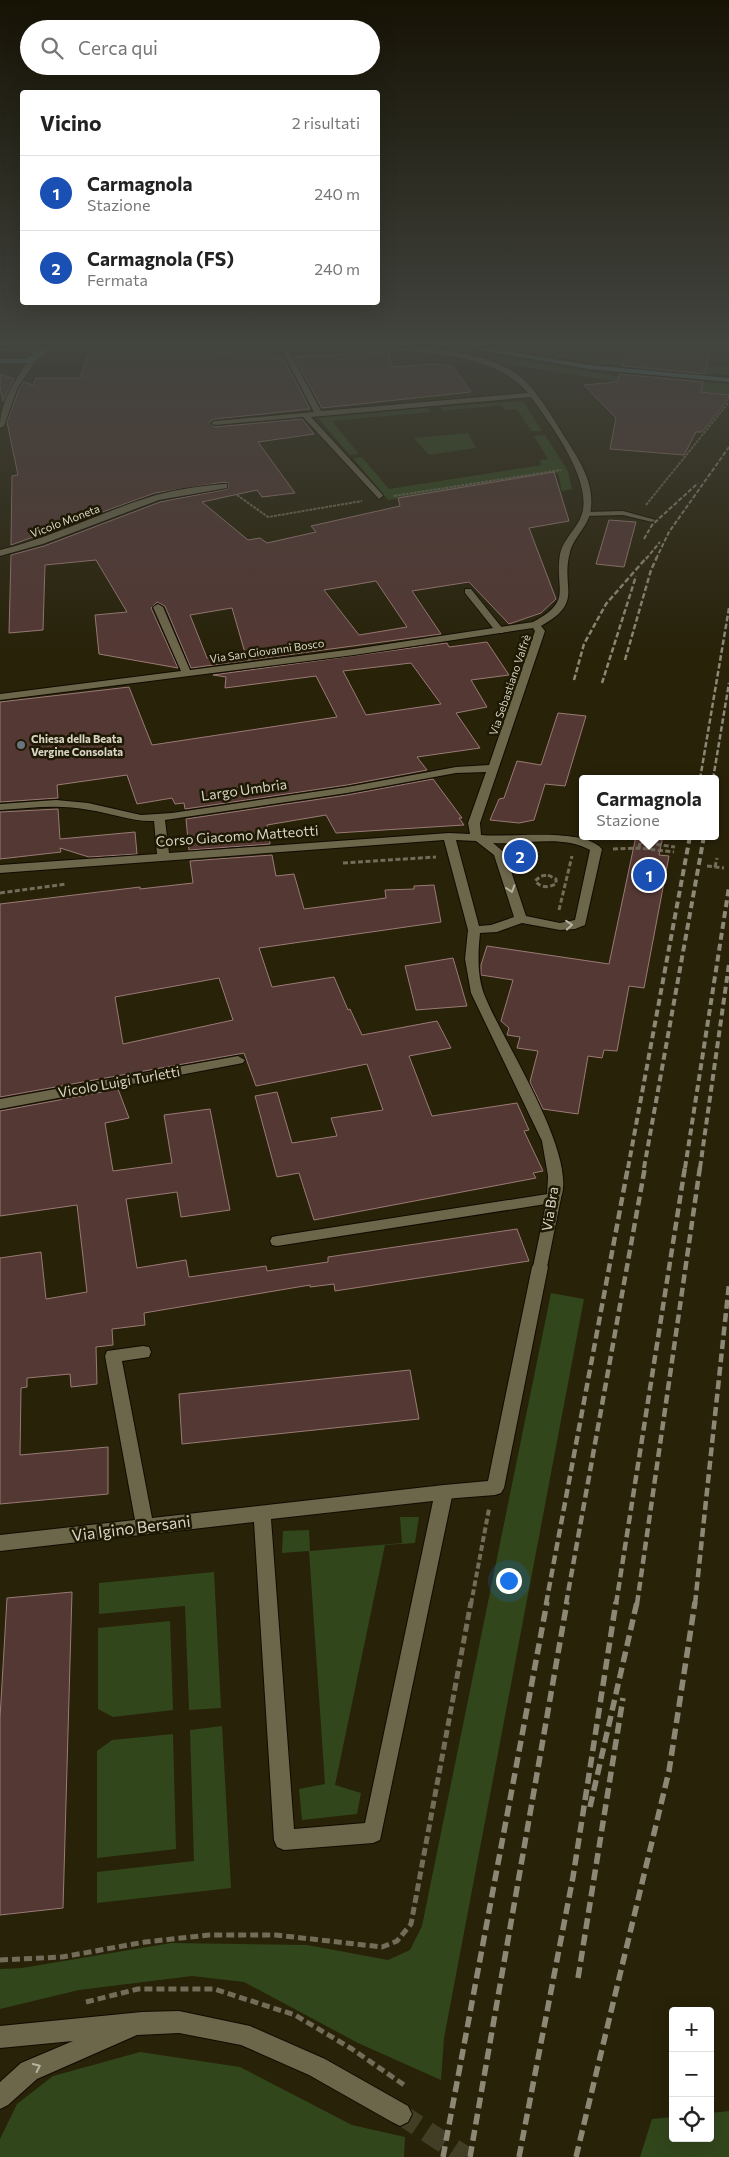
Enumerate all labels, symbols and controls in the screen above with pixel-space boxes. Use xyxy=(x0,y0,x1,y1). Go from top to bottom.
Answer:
search box xyxy=(20,20,380,75)
icon: search xyxy=(38,34,66,62)
text: Cerca qui xyxy=(78,36,158,59)
text: Vicino xyxy=(40,110,101,135)
text: 2 risultati xyxy=(292,113,360,132)
text: Carmagnola xyxy=(87,172,192,195)
text: 1 xyxy=(52,184,60,203)
text: 240 m xyxy=(314,184,360,203)
text: Stazione xyxy=(87,195,150,214)
text: Carmagnola (FS) xyxy=(87,247,234,270)
text: 2 xyxy=(51,259,61,278)
text: 240 m xyxy=(314,259,360,278)
text: Fermata xyxy=(87,270,148,289)
street label: Vicolo Moneta xyxy=(28,501,101,540)
street label: Via Sebastiano Valfrè xyxy=(486,633,533,737)
street label: Via San Giovanni Bosco xyxy=(209,636,325,665)
place label: Chiesa della Beata Vergine Consolata xyxy=(31,732,123,758)
marker: Chiesa della Beata Vergine Consolata xyxy=(15,739,27,751)
street label: Largo Umbria xyxy=(200,775,288,804)
popup xyxy=(579,775,719,840)
text: Carmagnola xyxy=(596,787,702,810)
text: Stazione xyxy=(596,810,660,829)
street label: Corso Giacomo Matteotti xyxy=(155,821,319,850)
pin: 2 xyxy=(504,837,536,875)
pin: 1 xyxy=(633,856,665,894)
one-way arrow xyxy=(505,884,515,893)
one-way arrow xyxy=(565,920,573,931)
street label: Vicolo Luigi Turletti xyxy=(57,1062,181,1101)
street label: Via Bra xyxy=(538,1185,561,1232)
street label: Via Igino Bersani xyxy=(71,1511,191,1544)
your location xyxy=(496,1568,522,1594)
map controls xyxy=(669,2007,714,2142)
button: + xyxy=(669,2007,714,2052)
button: − xyxy=(669,2052,714,2097)
one-way arrow xyxy=(32,2063,41,2073)
button: locate xyxy=(669,2097,714,2142)

